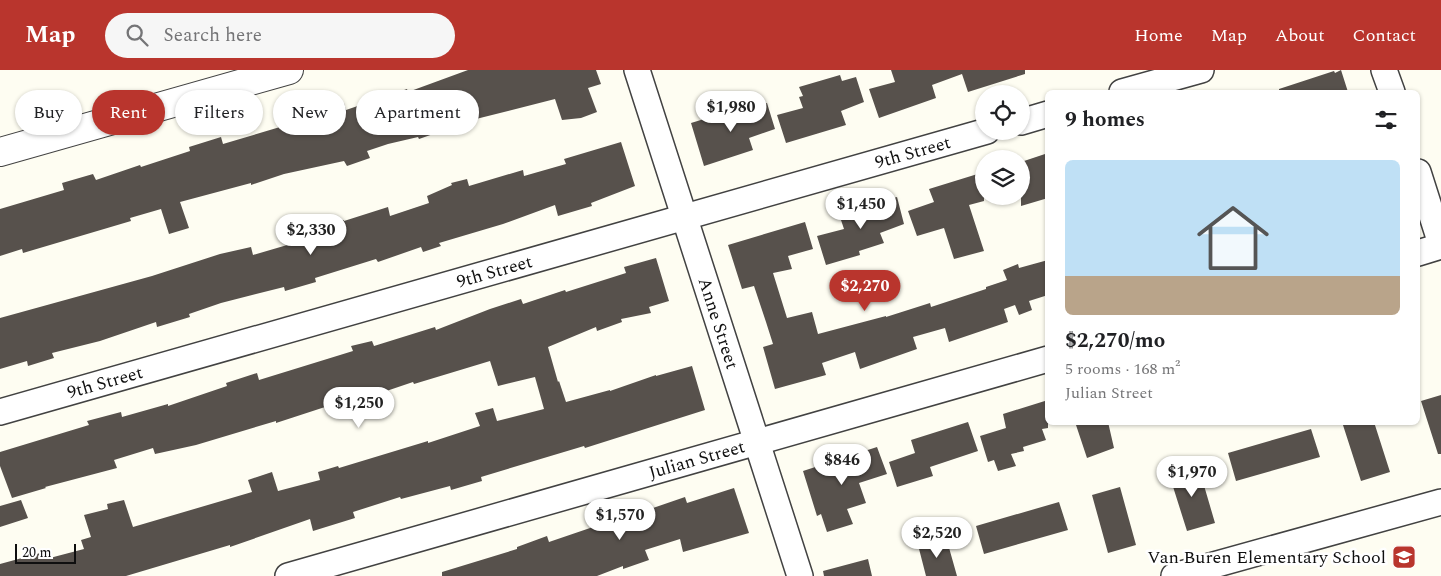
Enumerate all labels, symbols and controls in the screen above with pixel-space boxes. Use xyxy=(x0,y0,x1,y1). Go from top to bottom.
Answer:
search box xyxy=(105,13,455,58)
text: Map xyxy=(25,17,75,53)
icon: search xyxy=(123,21,151,49)
text: Search here xyxy=(163,21,262,50)
text: Home xyxy=(1134,22,1183,49)
text: Map xyxy=(1211,22,1247,49)
text: About xyxy=(1275,22,1325,49)
text: Contact xyxy=(1353,22,1416,49)
map controls xyxy=(975,85,1030,205)
button: locate xyxy=(975,85,1030,140)
chip: Buy xyxy=(15,90,82,135)
chip: Rent xyxy=(92,90,165,135)
chip: Filters xyxy=(175,90,263,135)
chip: New xyxy=(273,90,346,135)
chip: Apartment xyxy=(356,90,479,135)
pin: $1,980 xyxy=(690,90,772,133)
text: $1,980 xyxy=(706,95,756,119)
text: 9 homes xyxy=(1065,104,1145,136)
icon: filters xyxy=(1372,106,1400,134)
street label: 9th Street xyxy=(872,129,954,176)
button: layers xyxy=(975,150,1030,205)
pin: $1,450 xyxy=(820,188,902,230)
text: $1,450 xyxy=(836,192,886,216)
icon: home xyxy=(1188,193,1278,283)
pin: $2,330 xyxy=(270,214,352,256)
text: $2,330 xyxy=(286,218,336,242)
street label: 9th Street xyxy=(453,248,535,295)
pin: $2,270 xyxy=(824,270,906,312)
street label: Anne Street xyxy=(691,274,746,373)
text: $2,270 xyxy=(840,274,890,298)
text: $2,270/mo xyxy=(1065,325,1165,357)
text: 5 rooms · 168 m² xyxy=(1065,357,1180,381)
street label: 9th Street xyxy=(64,359,146,406)
text: Julian Street xyxy=(1065,381,1153,405)
pin: $1,250 xyxy=(318,386,400,429)
text: $1,250 xyxy=(334,391,384,415)
street label: Julian Street xyxy=(645,433,748,486)
pin: $846 xyxy=(812,444,872,486)
text: $846 xyxy=(824,448,860,472)
pin: $1,970 xyxy=(1151,456,1233,498)
text: $1,970 xyxy=(1167,460,1217,484)
pin: $1,570 xyxy=(579,498,661,541)
text: $1,570 xyxy=(595,503,645,527)
pin: $2,520 xyxy=(896,516,978,559)
text: $2,520 xyxy=(912,521,962,545)
scale bar xyxy=(15,541,76,564)
text: 20 m xyxy=(22,542,52,563)
place label: Van Buren Elementary School xyxy=(1147,544,1386,571)
school or university icon: Van Buren Elementary School xyxy=(1391,544,1417,570)

